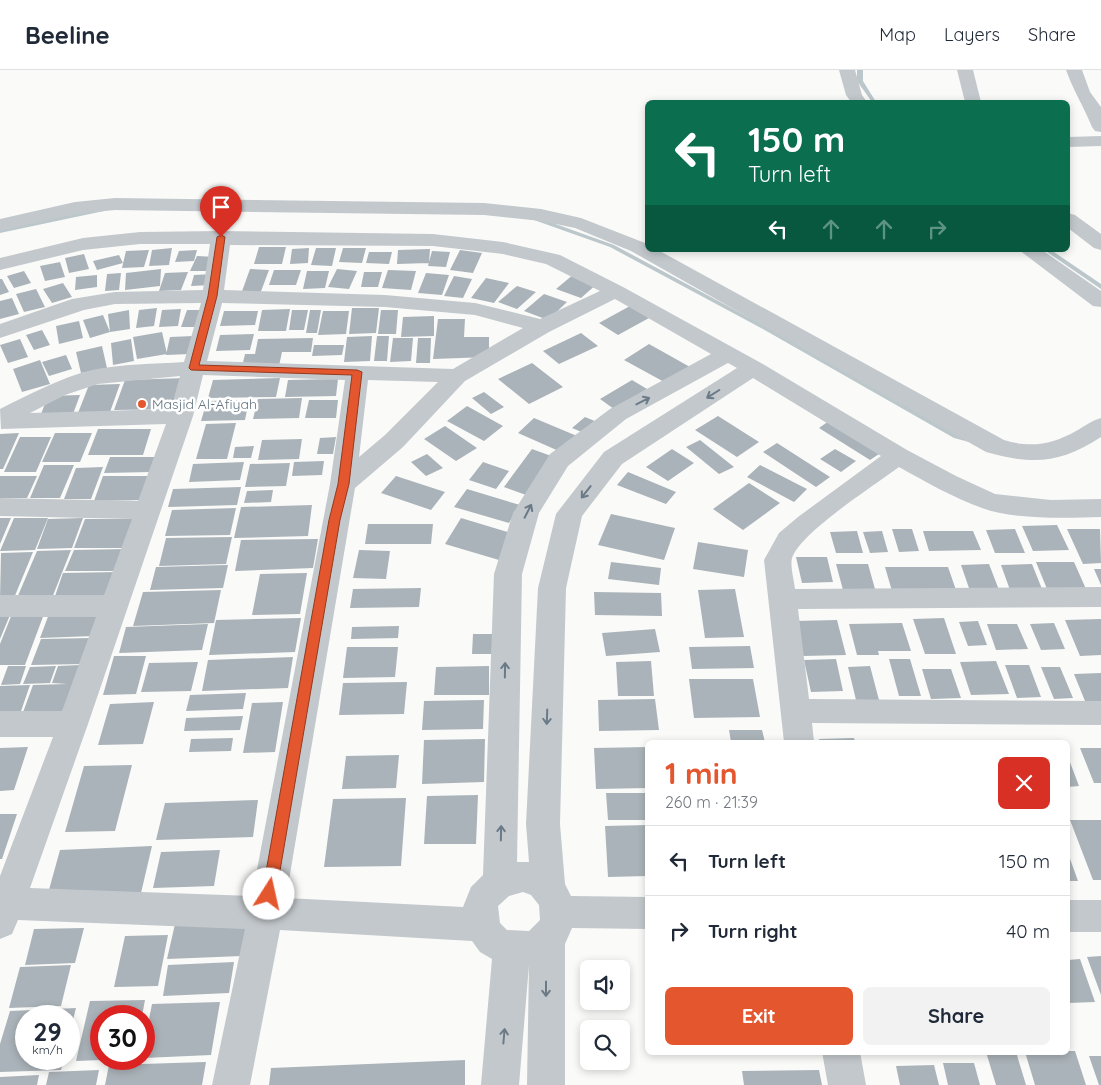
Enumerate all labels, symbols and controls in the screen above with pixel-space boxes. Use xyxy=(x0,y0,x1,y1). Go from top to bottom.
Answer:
text: Beeline xyxy=(25,20,110,50)
text: Map xyxy=(879,23,916,46)
text: Layers xyxy=(944,23,1000,46)
text: Share xyxy=(1028,23,1076,46)
text: 150 m xyxy=(748,117,845,161)
icon: left xyxy=(665,120,730,185)
text: Turn left xyxy=(748,160,831,188)
pin xyxy=(200,186,242,237)
icon: arrive xyxy=(207,193,235,221)
icon: left xyxy=(764,215,792,243)
icon: ahead xyxy=(817,215,845,243)
icon: ahead xyxy=(870,215,898,243)
icon: right xyxy=(923,215,951,243)
one-way arrow xyxy=(706,390,720,400)
place label: Masjid Al-Afiyah xyxy=(152,395,257,413)
one-way arrow xyxy=(635,396,650,405)
marker: Masjid Al-Afiyah xyxy=(136,398,148,410)
one-way arrow xyxy=(580,486,591,499)
one-way arrow xyxy=(524,504,533,519)
one-way arrow xyxy=(500,662,510,678)
one-way arrow xyxy=(542,708,552,725)
text: 1 min xyxy=(665,754,738,792)
button: close xyxy=(998,757,1050,809)
text: 260 m · 21:39 xyxy=(665,792,758,812)
one-way arrow xyxy=(496,825,506,841)
icon: left xyxy=(665,847,693,875)
text: Turn left xyxy=(708,849,786,873)
text: 150 m xyxy=(999,849,1050,873)
position arrow xyxy=(242,867,294,919)
icon: right xyxy=(665,917,693,945)
text: Turn right xyxy=(708,919,797,943)
text: 40 m xyxy=(1006,919,1050,943)
map controls xyxy=(580,960,630,1070)
button: sound xyxy=(580,960,630,1010)
one-way arrow xyxy=(541,980,551,996)
button: Exit xyxy=(665,987,853,1045)
button: Share xyxy=(863,987,1050,1045)
speed limit sign: 30 xyxy=(90,1005,155,1070)
text: 29 xyxy=(33,1016,62,1047)
button: search xyxy=(580,1020,630,1070)
one-way arrow xyxy=(499,1029,508,1045)
text: km/h xyxy=(32,1042,63,1057)

